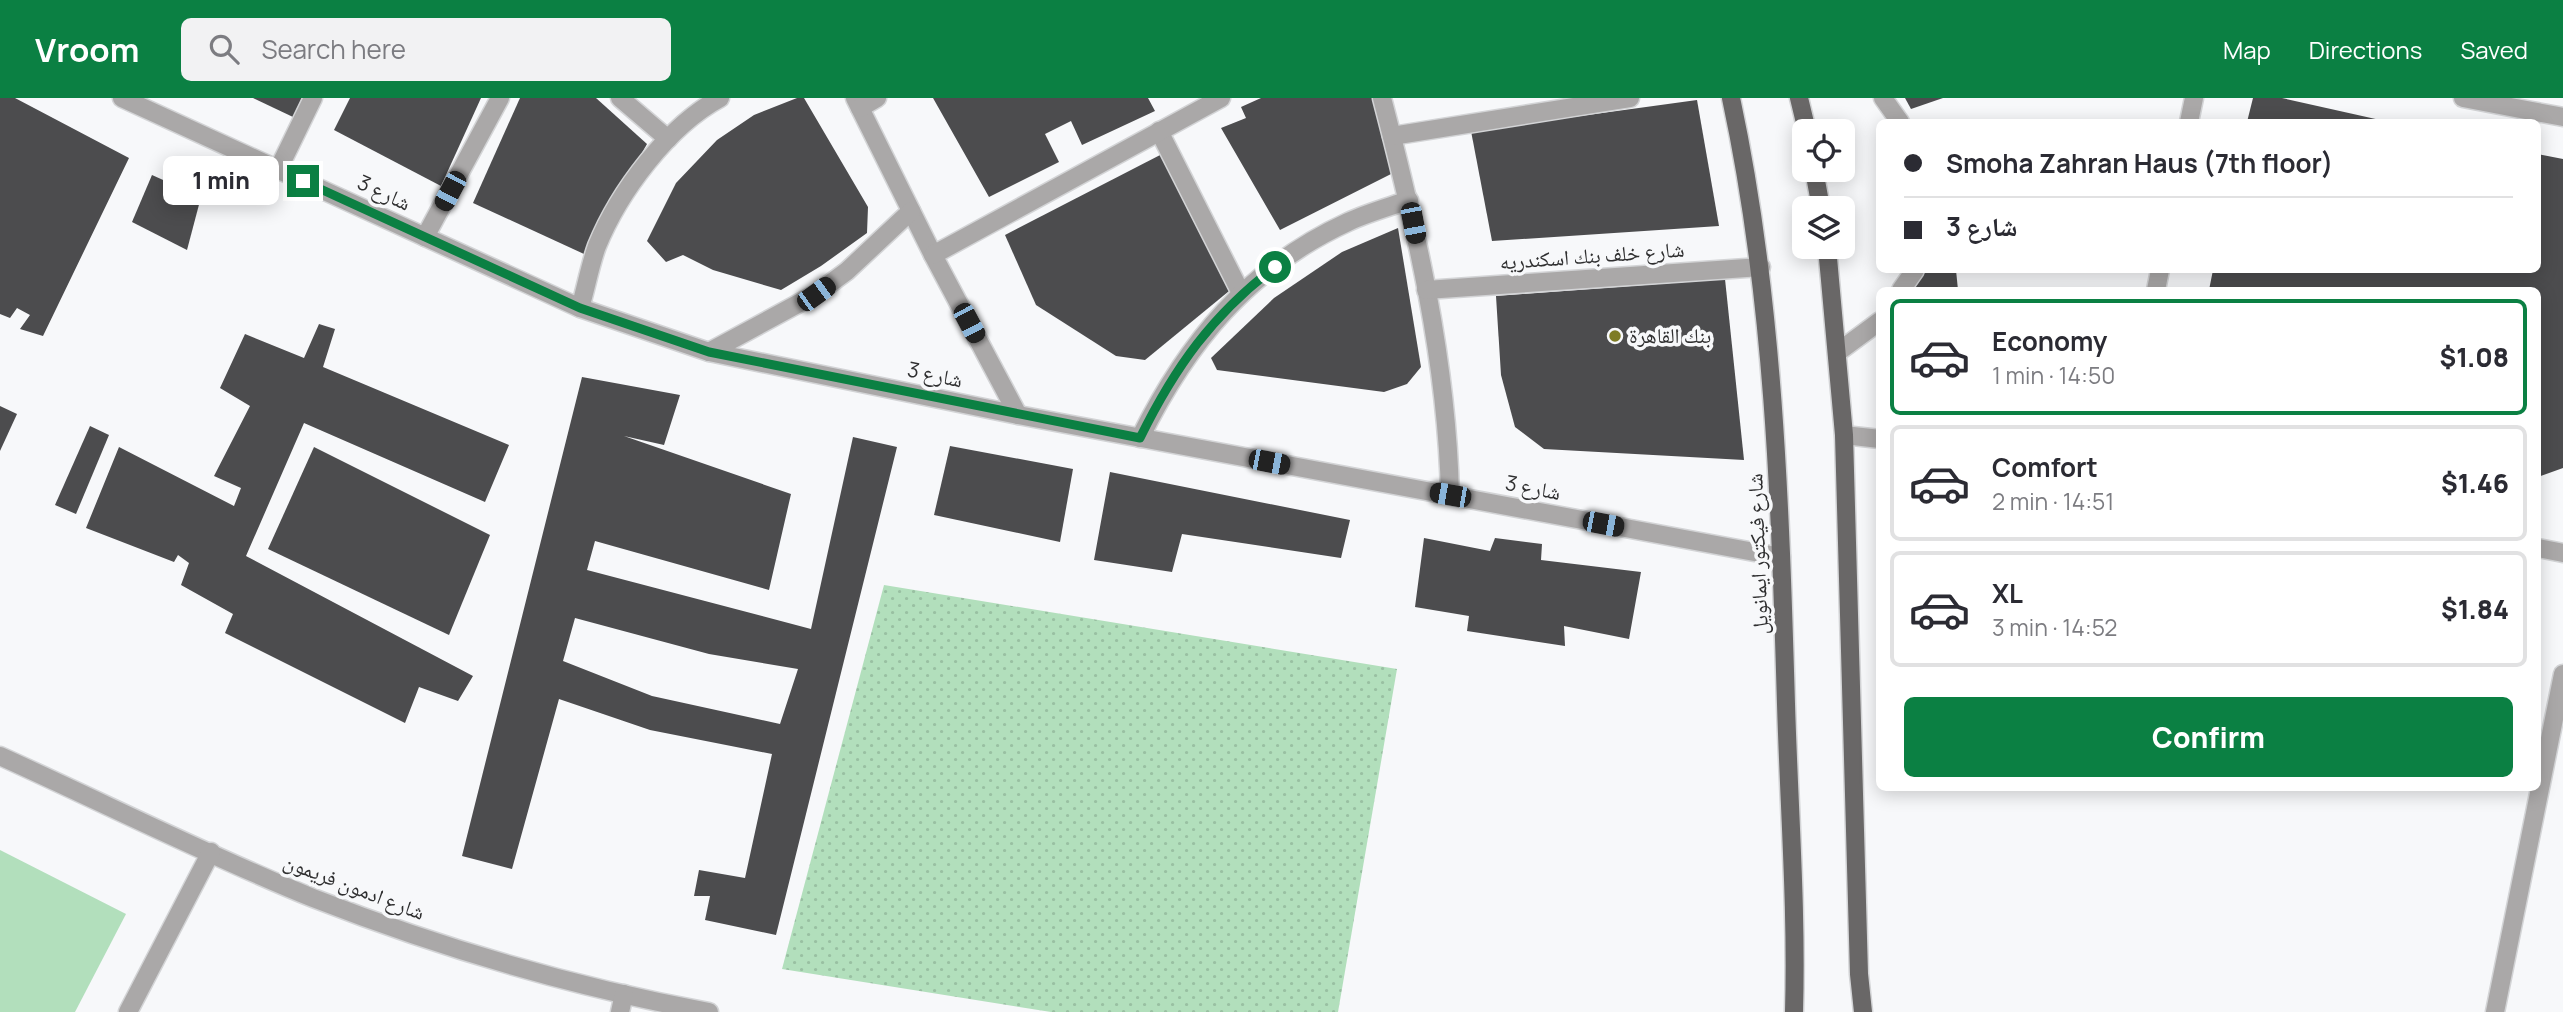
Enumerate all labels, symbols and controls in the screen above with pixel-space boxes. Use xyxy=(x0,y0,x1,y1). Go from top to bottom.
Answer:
search box xyxy=(181,18,671,81)
text: Vroom xyxy=(35,27,139,72)
icon: search xyxy=(205,30,243,68)
text: Search here xyxy=(261,31,406,67)
text: Map xyxy=(2223,33,2271,66)
text: Directions xyxy=(2309,33,2422,66)
text: Saved xyxy=(2460,33,2528,66)
map controls xyxy=(1792,119,1855,259)
button: locate xyxy=(1792,119,1855,182)
text: Smoha Zahran Haus (7th floor) xyxy=(1946,145,2333,181)
callout: 1 min xyxy=(163,156,278,206)
text: 1 min xyxy=(192,164,250,196)
route end xyxy=(287,165,319,197)
street label: شارع 3 xyxy=(353,168,416,217)
car xyxy=(431,168,470,214)
button: layers xyxy=(1792,196,1855,259)
car xyxy=(1399,200,1428,246)
text: شارع 3 xyxy=(1946,208,2018,244)
street label: شارع خلف بنك اسكندريه xyxy=(1499,235,1685,275)
route start xyxy=(1259,251,1291,283)
car xyxy=(793,273,840,315)
car xyxy=(950,300,989,346)
place label: بنك القاهرة xyxy=(1629,321,1711,349)
text: Economy xyxy=(1992,323,2107,359)
icon: car xyxy=(1908,326,1971,389)
marker: بنك القاهرة xyxy=(1607,328,1623,344)
text: $1.08 xyxy=(2440,339,2509,375)
street label: شارع 3 xyxy=(905,355,965,394)
text: 1 min · 14:50 xyxy=(1992,359,2115,391)
car xyxy=(1247,448,1292,476)
text: Comfort xyxy=(1992,449,2098,485)
icon: car xyxy=(1908,452,1971,515)
text: $1.46 xyxy=(2441,465,2509,501)
street label: شارع 3 xyxy=(1503,468,1563,506)
street label: شارع فيكتور ايمانويل xyxy=(1740,473,1774,635)
car xyxy=(1428,481,1473,509)
text: 2 min · 14:51 xyxy=(1992,485,2114,517)
car xyxy=(1581,510,1626,538)
text: XL xyxy=(1992,575,2023,611)
icon: car xyxy=(1908,578,1971,641)
text: $1.84 xyxy=(2441,591,2509,627)
text: 3 min · 14:52 xyxy=(1992,611,2117,643)
button: Confirm xyxy=(1904,697,2513,777)
street label: شارع ادمون فريمون xyxy=(280,846,429,926)

